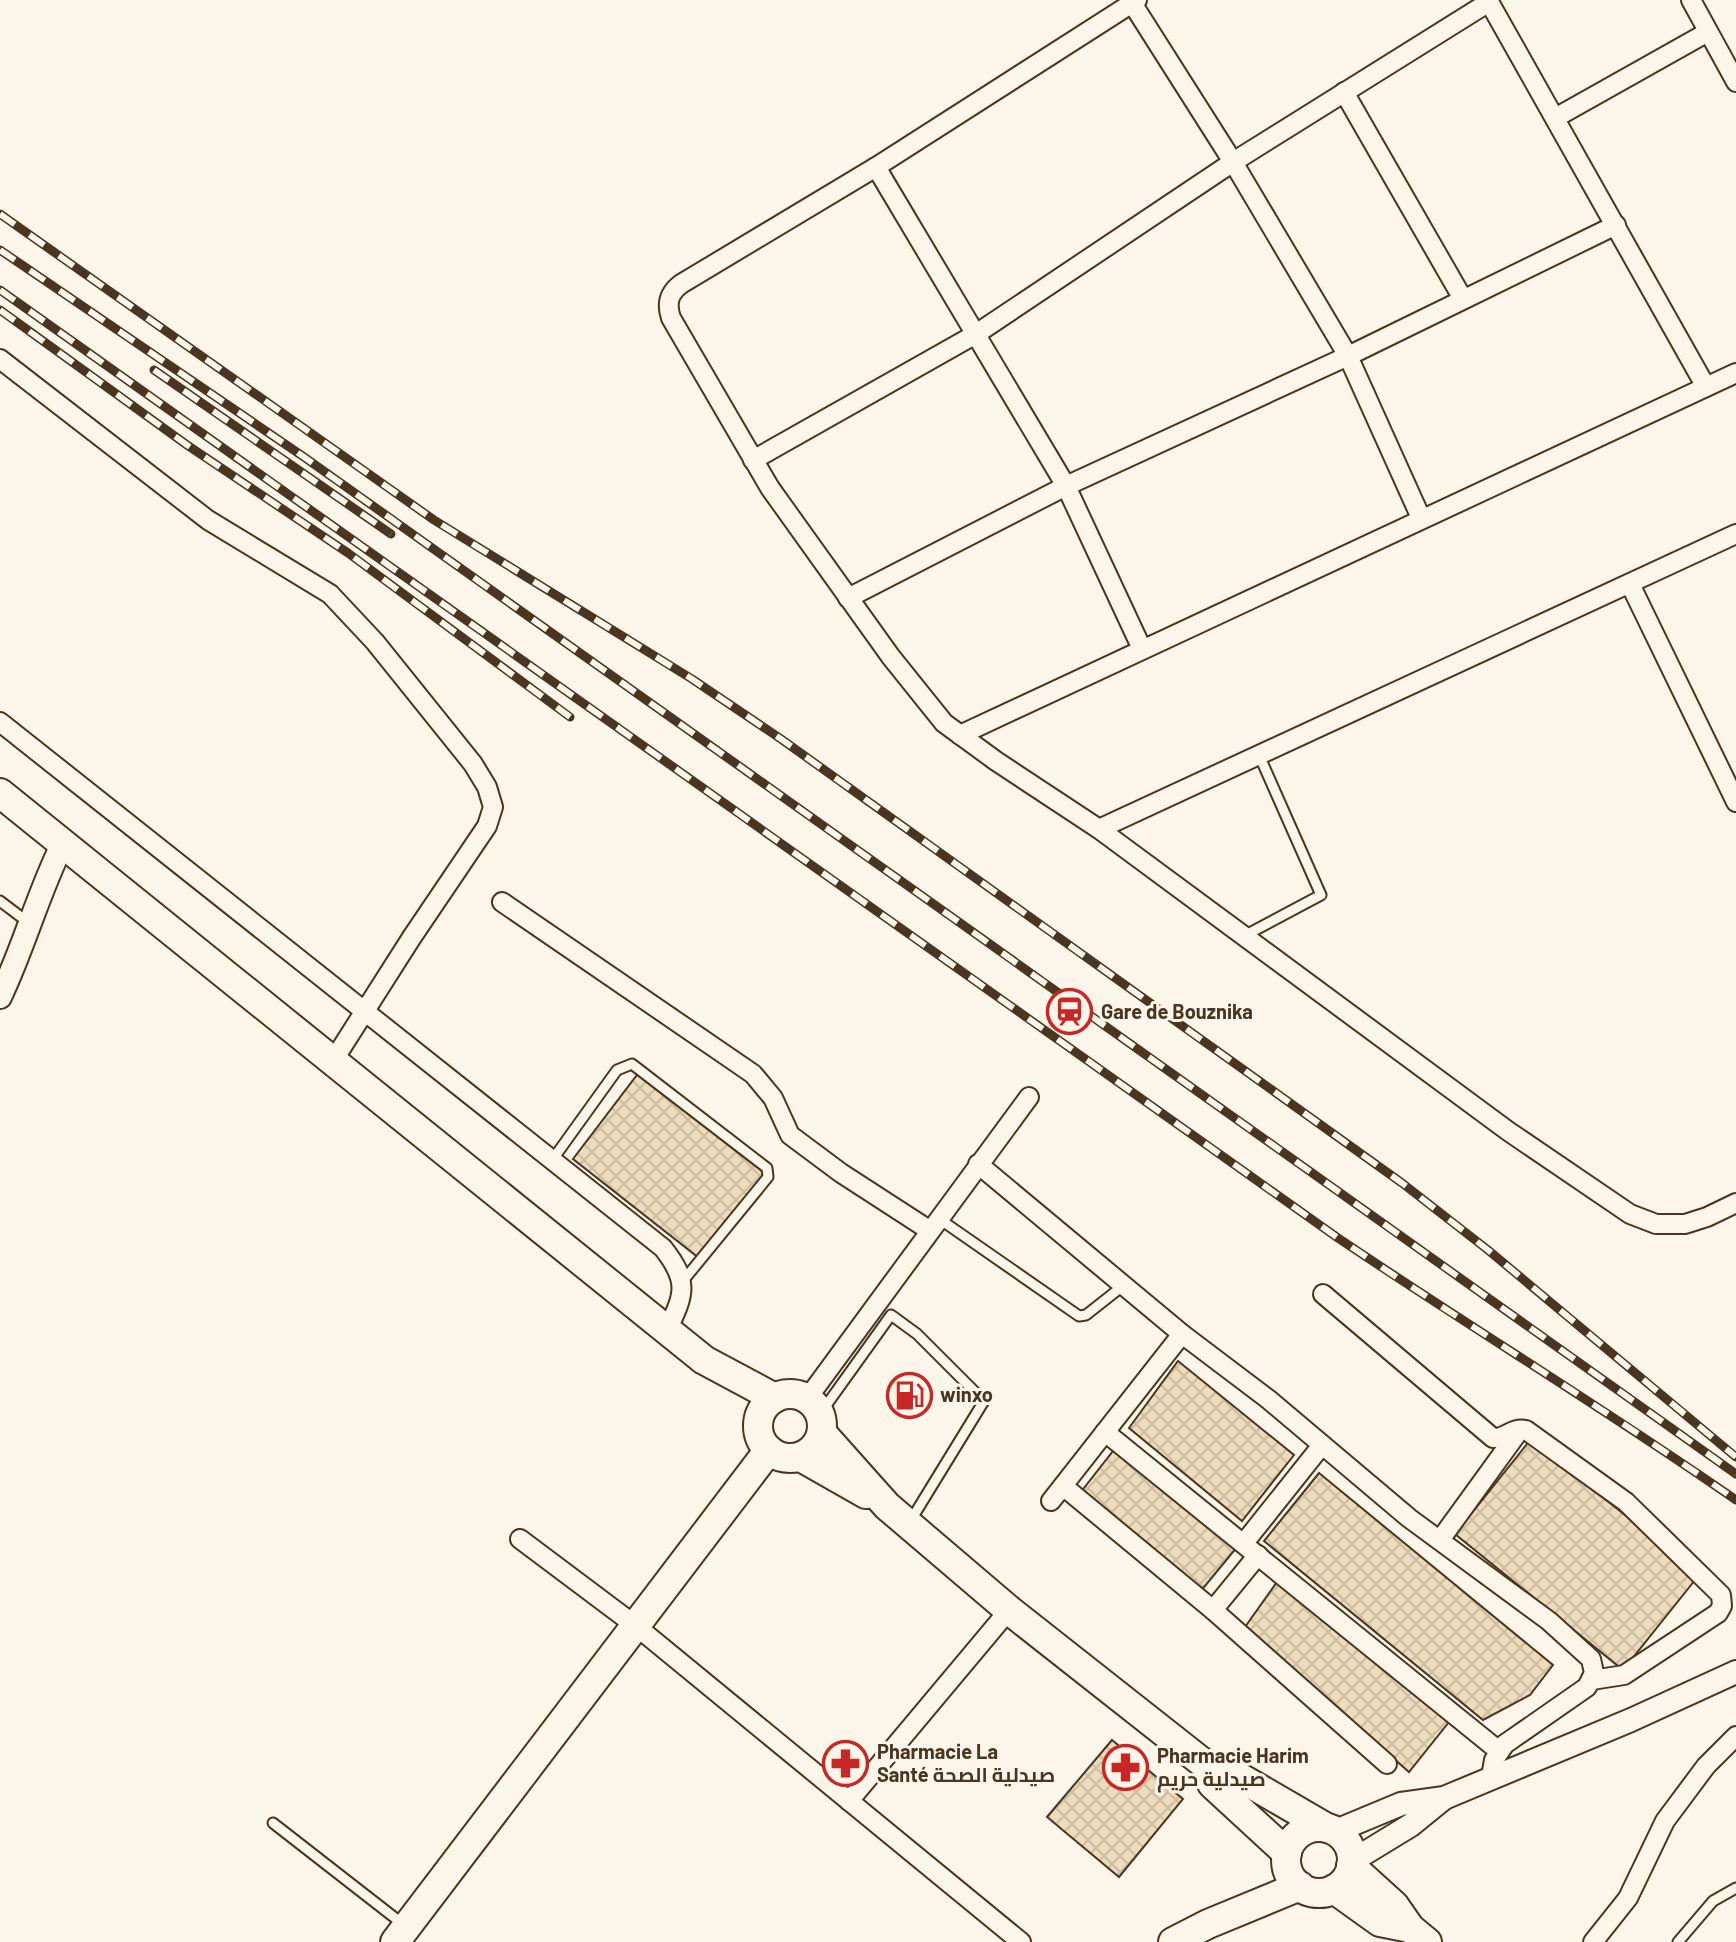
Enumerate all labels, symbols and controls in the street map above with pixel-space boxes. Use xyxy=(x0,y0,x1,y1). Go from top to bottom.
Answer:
station icon: Gare de Bouznika xyxy=(1046,988,1094,1036)
place label: Gare de Bouznika xyxy=(1101,999,1253,1023)
fuel station icon: winxo xyxy=(885,1371,933,1419)
place label: winxo xyxy=(940,1382,993,1406)
pharmacy icon: Pharmacie La Santé صيدلية الصحة xyxy=(822,1739,870,1787)
place label: Pharmacie La Santé صيدلية الصحة xyxy=(877,1739,1055,1787)
pharmacy icon: Pharmacie Harim صيدلية حريم xyxy=(1102,1743,1150,1791)
place label: Pharmacie Harim صيدلية حريم xyxy=(1157,1743,1309,1793)

